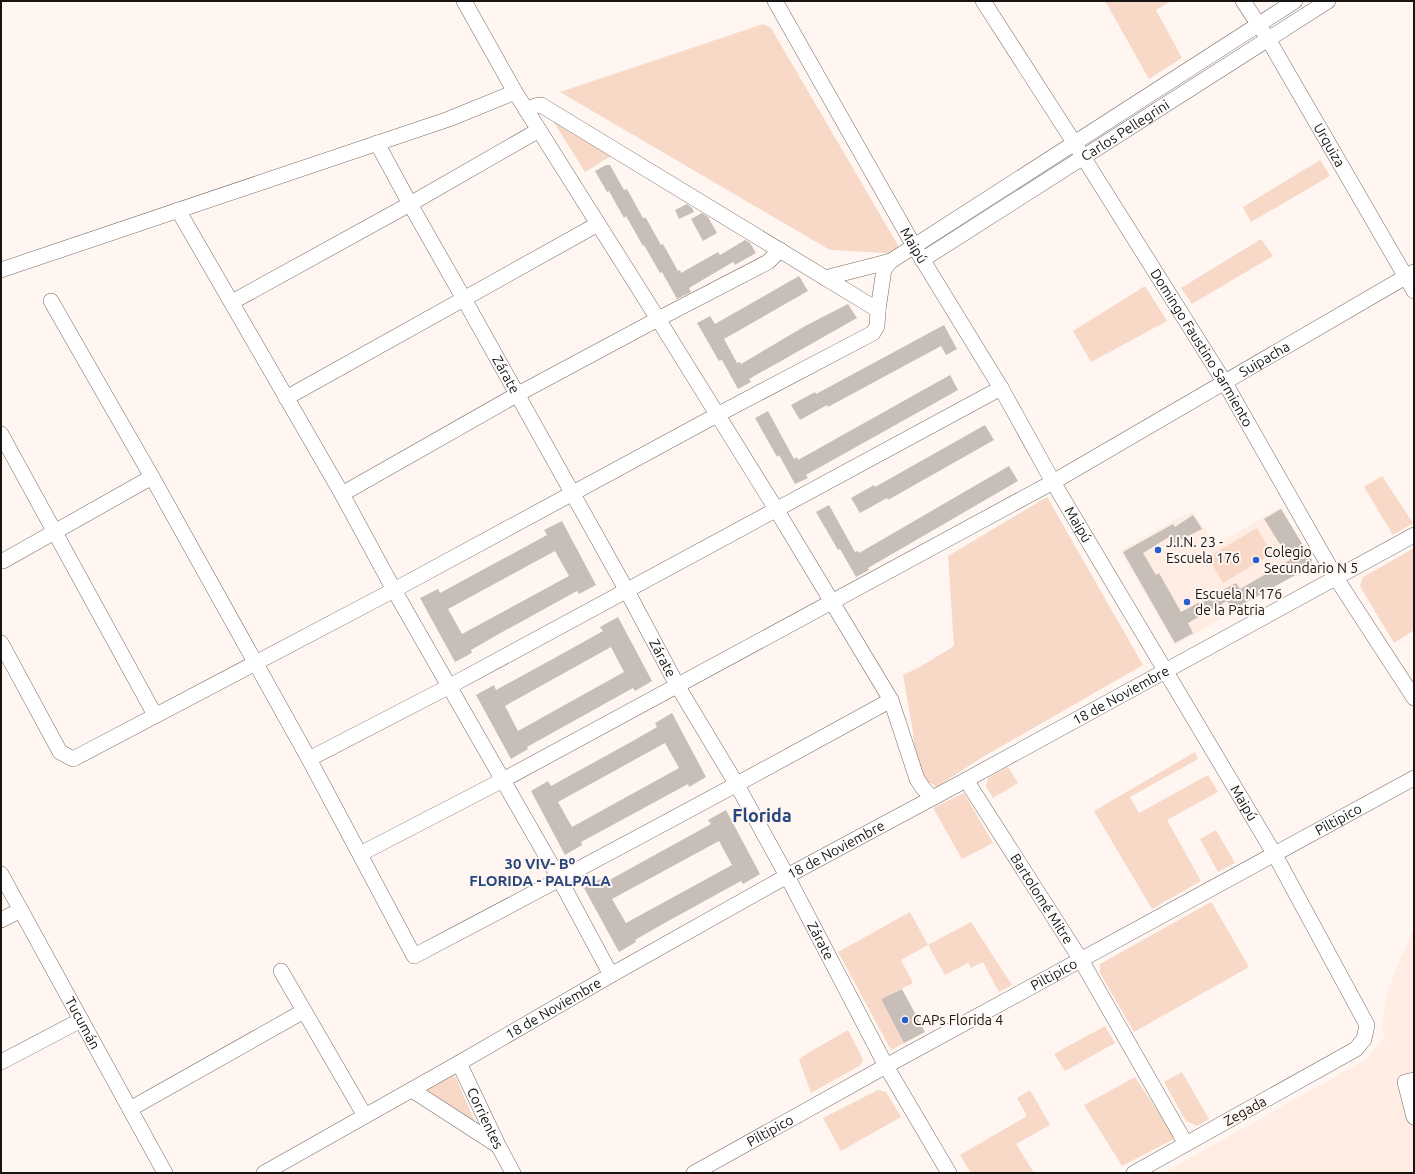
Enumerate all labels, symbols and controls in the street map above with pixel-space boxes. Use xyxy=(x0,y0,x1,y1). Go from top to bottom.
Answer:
street label: Carlos Pellegrini xyxy=(1078,96,1172,164)
street label: Urquiza xyxy=(1310,120,1348,170)
street label: Maipú xyxy=(897,225,931,266)
street label: Domingo Faustino Sarmiento xyxy=(1147,266,1256,430)
street label: Suipacha xyxy=(1236,338,1292,380)
street label: Zárate xyxy=(489,353,523,396)
street label: Maipú xyxy=(1061,504,1095,545)
place label: J.I.N. 23 - Escuela 176 xyxy=(1166,534,1240,566)
place label: Colegio Secundario N 5 xyxy=(1264,544,1358,576)
marker: J.I.N. 23 - Escuela 176 xyxy=(1153,545,1163,555)
marker: Colegio Secundario N 5 xyxy=(1251,555,1261,565)
place label: Escuela N 176 de la Patria xyxy=(1195,586,1282,618)
marker: Escuela N 176 de la Patria xyxy=(1182,597,1192,607)
street label: Zárate xyxy=(646,636,679,680)
street label: 18 de Noviembre xyxy=(1070,662,1172,728)
street label: Maipú xyxy=(1227,782,1261,824)
street label: Piltipico xyxy=(1312,800,1364,838)
district label: Florida xyxy=(732,805,792,825)
street label: 18 de Noviembre xyxy=(785,817,887,882)
street label: Bartolomé Mitre xyxy=(1007,851,1077,947)
district label: 30 VIV- Bº FLORIDA - PALPALA xyxy=(469,855,611,889)
street label: Zárate xyxy=(804,919,837,963)
street label: Piltipico xyxy=(1028,955,1080,994)
street label: 18 de Noviembre xyxy=(503,974,604,1042)
street label: Tucumán xyxy=(62,994,104,1052)
place label: CAPs Florida 4 xyxy=(913,1012,1003,1028)
marker: CAPs Florida 4 xyxy=(900,1015,910,1025)
street label: Corrientes xyxy=(464,1085,507,1152)
street label: Zegada xyxy=(1221,1093,1269,1129)
street label: Piltipico xyxy=(744,1111,796,1150)

